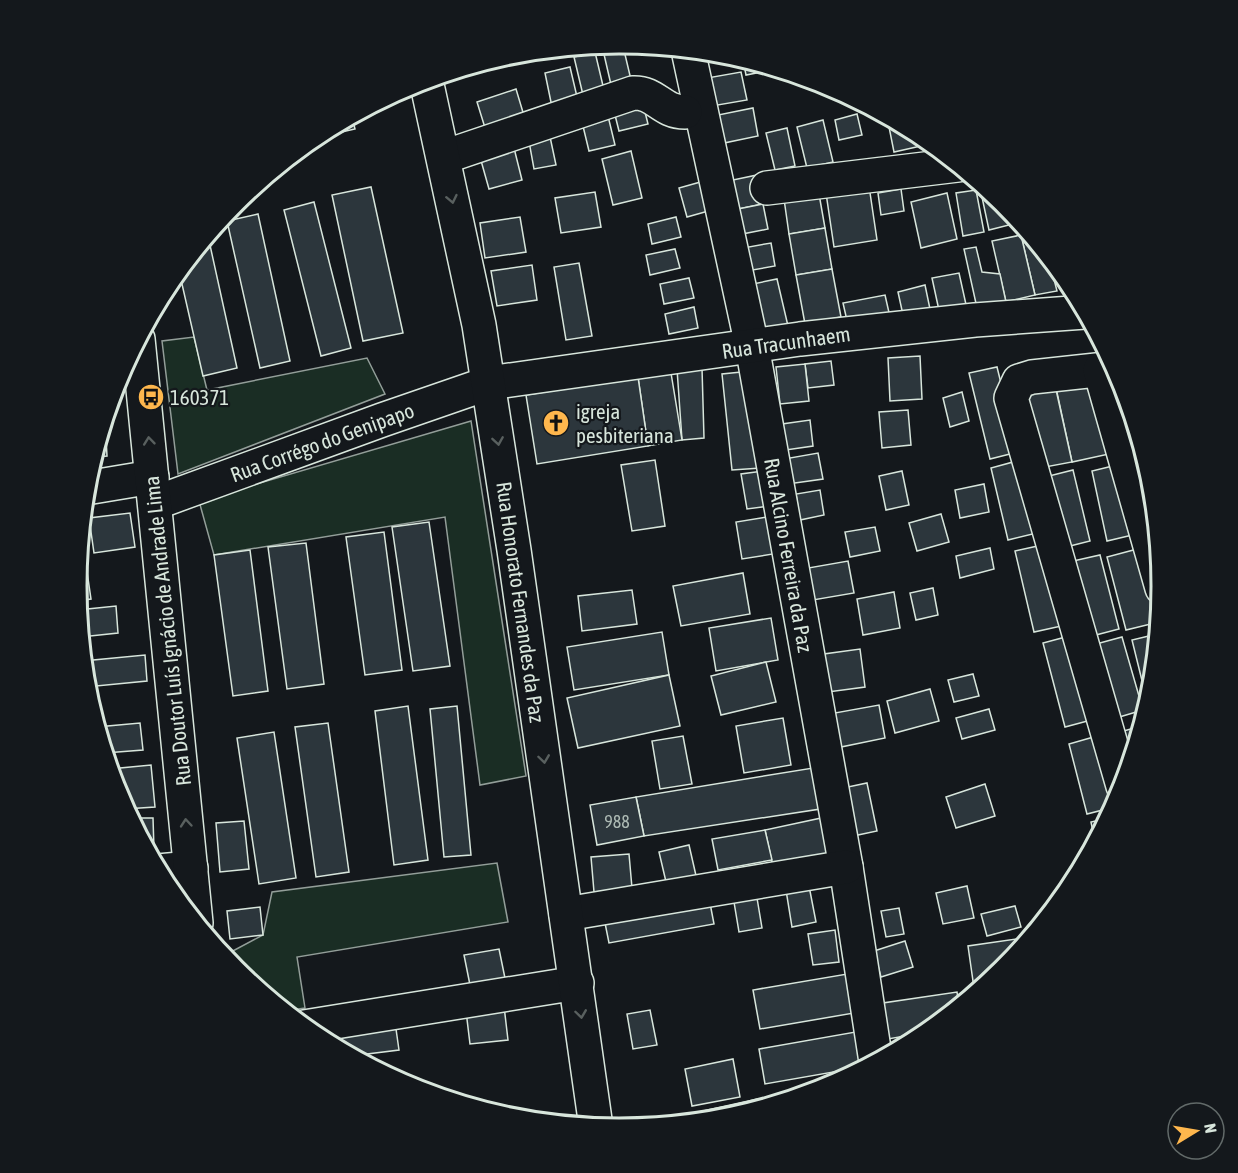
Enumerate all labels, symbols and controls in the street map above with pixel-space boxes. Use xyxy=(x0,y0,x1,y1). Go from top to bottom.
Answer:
one-way arrow xyxy=(445,194,458,204)
street label: Rua Tracunhaem xyxy=(720,321,852,363)
bus stop icon: 160371 xyxy=(136,382,166,412)
place label: 160371 xyxy=(170,385,229,409)
street label: Rua Corrégo do Genipapo xyxy=(227,398,417,486)
place label: igreja pesbiteriana xyxy=(576,399,674,447)
church icon: igreja pesbiteriana xyxy=(541,408,571,438)
one-way arrow xyxy=(143,436,156,445)
one-way arrow xyxy=(491,437,503,446)
street label: Rua Alcino Ferreira da Paz xyxy=(760,456,818,655)
street label: Rua Doutor Luís Ignácio de Andrade Lima xyxy=(139,475,195,787)
street label: Rua Honorato Fernandes da Paz xyxy=(492,480,550,724)
one-way arrow xyxy=(537,754,549,764)
house number: 988 xyxy=(604,811,630,832)
one-way arrow xyxy=(180,819,193,828)
one-way arrow xyxy=(574,1010,586,1019)
north arrow xyxy=(1166,1101,1226,1161)
text: N xyxy=(1201,1122,1220,1134)

